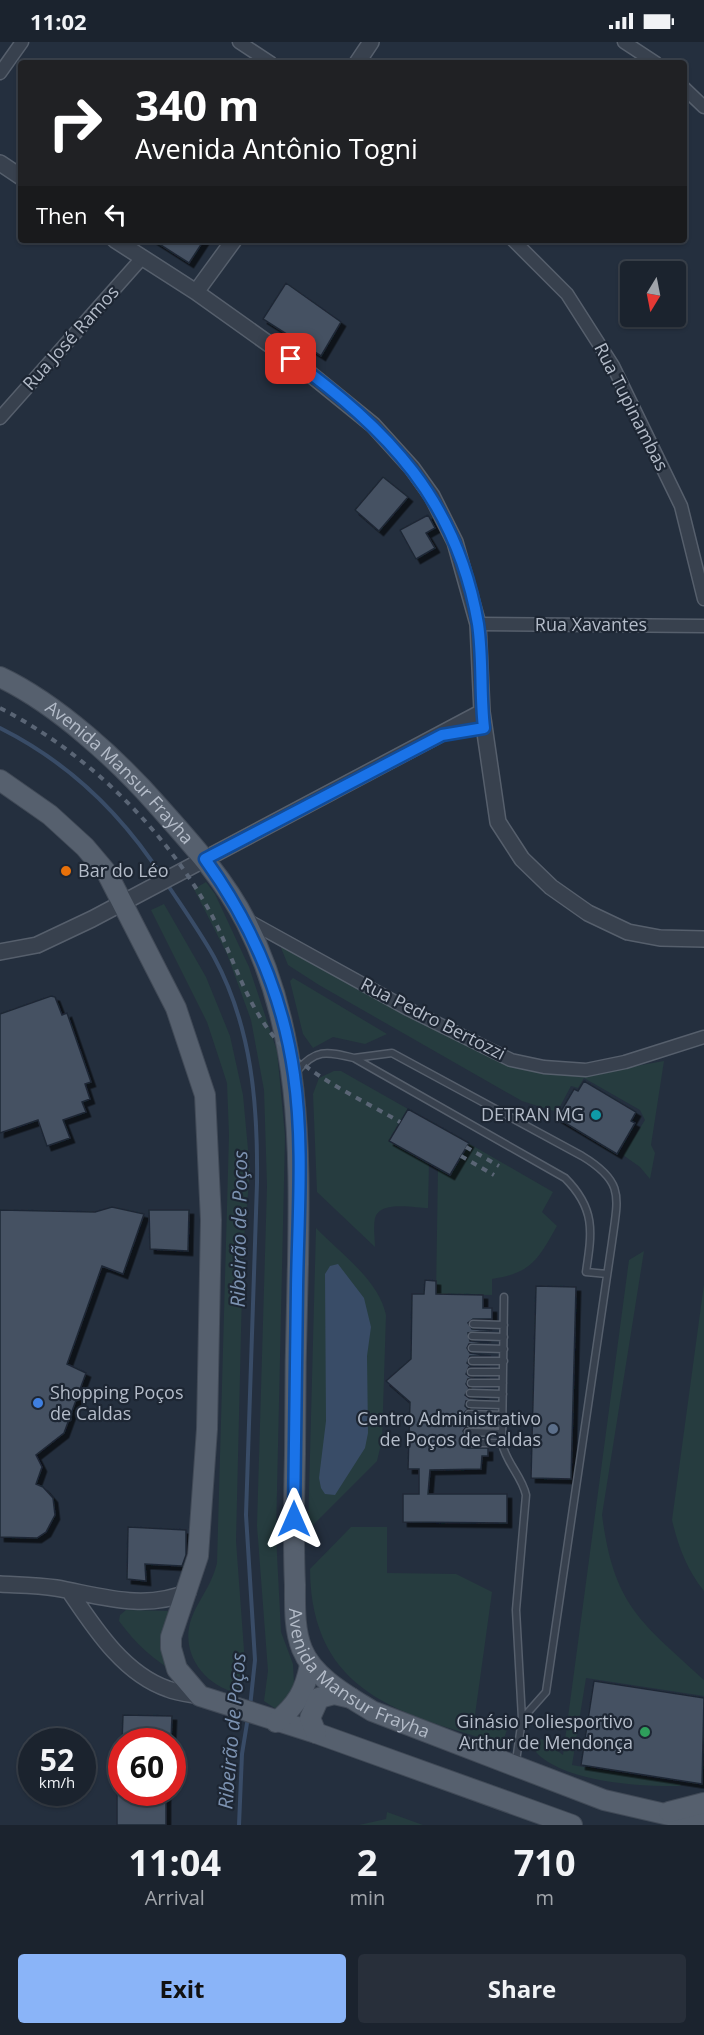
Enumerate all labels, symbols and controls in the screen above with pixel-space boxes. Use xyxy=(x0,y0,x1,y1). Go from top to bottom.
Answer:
text: 11:02 xyxy=(30,6,87,36)
text: 340 m xyxy=(135,76,259,133)
icon: right xyxy=(36,84,114,162)
text: Avenida Antônio Togni xyxy=(135,130,418,167)
icon: left xyxy=(99,198,132,231)
text: Then xyxy=(36,200,87,230)
north arrow xyxy=(620,261,686,327)
map controls xyxy=(620,261,686,327)
street label: Rua José Ramos xyxy=(17,280,124,395)
pin xyxy=(265,333,316,384)
street label: Rua Tupinambas xyxy=(589,338,675,475)
icon: arrive xyxy=(274,342,307,375)
street label: Rua Xavantes xyxy=(535,612,647,636)
street label: Avenida Mansur Frayha xyxy=(41,695,199,849)
place label: Bar do Léo xyxy=(78,858,169,882)
marker: Bar do Léo xyxy=(59,864,73,878)
street label: Rua Pedro Bertozzi xyxy=(357,971,510,1065)
place label: DETRAN MG xyxy=(481,1102,584,1126)
marker: DETRAN MG xyxy=(589,1108,603,1122)
water label: Ribeirão de Poços xyxy=(224,1150,253,1308)
place label: Shopping Poços de Caldas xyxy=(50,1380,183,1425)
marker: Shopping Poços de Caldas xyxy=(31,1396,45,1410)
place label: Centro Administrativo de Poços de Caldas xyxy=(357,1406,541,1451)
marker: Centro Administrativo de Poços de Caldas xyxy=(546,1422,560,1436)
position arrow xyxy=(262,1487,326,1551)
street label: Avenida Mansur Frayha xyxy=(284,1608,434,1743)
water label: Ribeirão de Poços xyxy=(211,1651,252,1810)
place label: Ginásio Poliesportivo Arthur de Mendonça xyxy=(456,1709,633,1754)
marker: Ginásio Poliesportivo Arthur de Mendonça xyxy=(638,1725,652,1739)
speed limit sign: 60 xyxy=(108,1728,186,1806)
text: 52 xyxy=(40,1739,74,1780)
text: km/h xyxy=(39,1772,75,1792)
text: 11:04 xyxy=(128,1838,221,1887)
text: 2 xyxy=(357,1838,378,1887)
text: 710 xyxy=(514,1838,576,1887)
text: Arrival xyxy=(145,1884,205,1911)
text: min xyxy=(349,1884,385,1911)
text: m xyxy=(535,1884,554,1911)
button: Exit xyxy=(18,1954,346,2023)
button: Share xyxy=(358,1954,686,2023)

